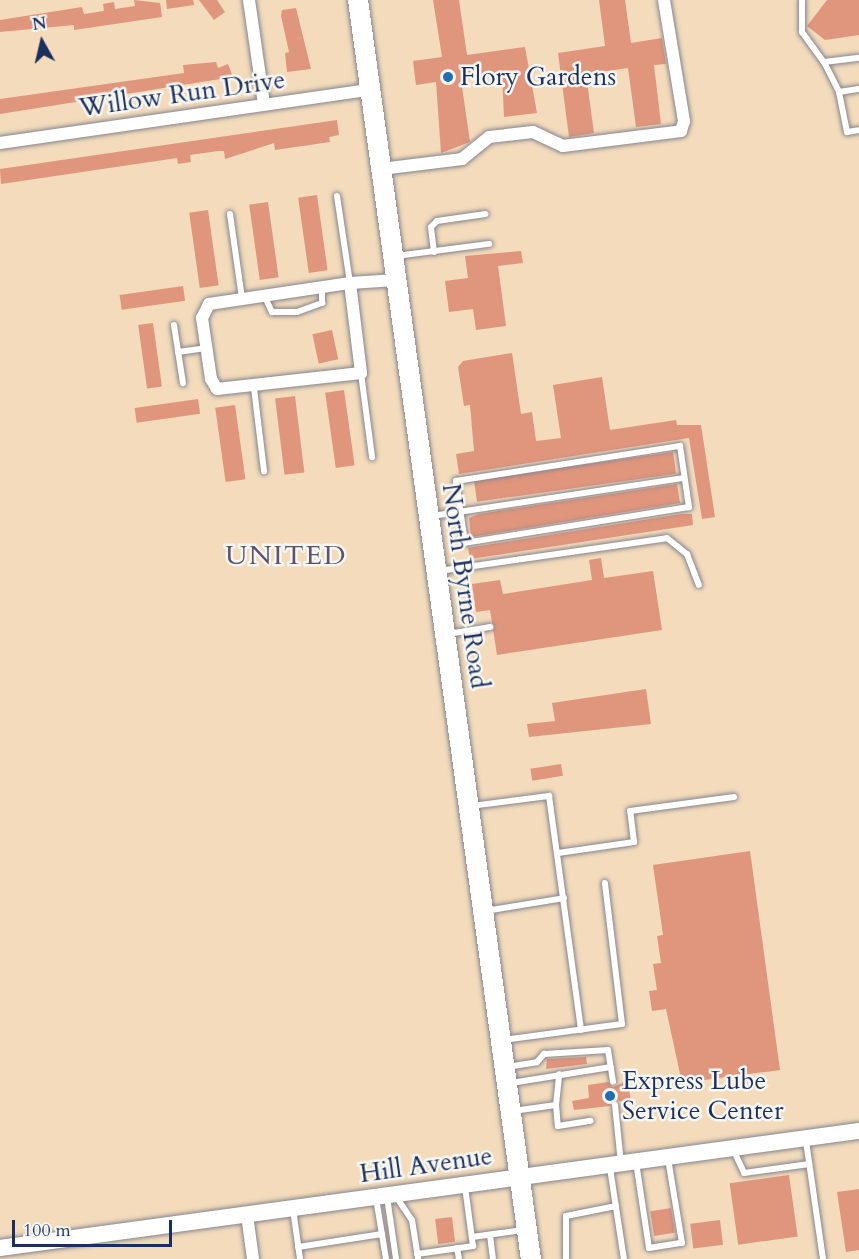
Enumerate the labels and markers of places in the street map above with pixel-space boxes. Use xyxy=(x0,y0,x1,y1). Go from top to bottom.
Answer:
place label: Flory Gardens xyxy=(460,61,616,93)
marker: Flory Gardens xyxy=(441,70,455,84)
place label: Express Lube Service Center xyxy=(622,1065,783,1126)
marker: Express Lube Service Center xyxy=(603,1089,617,1103)

